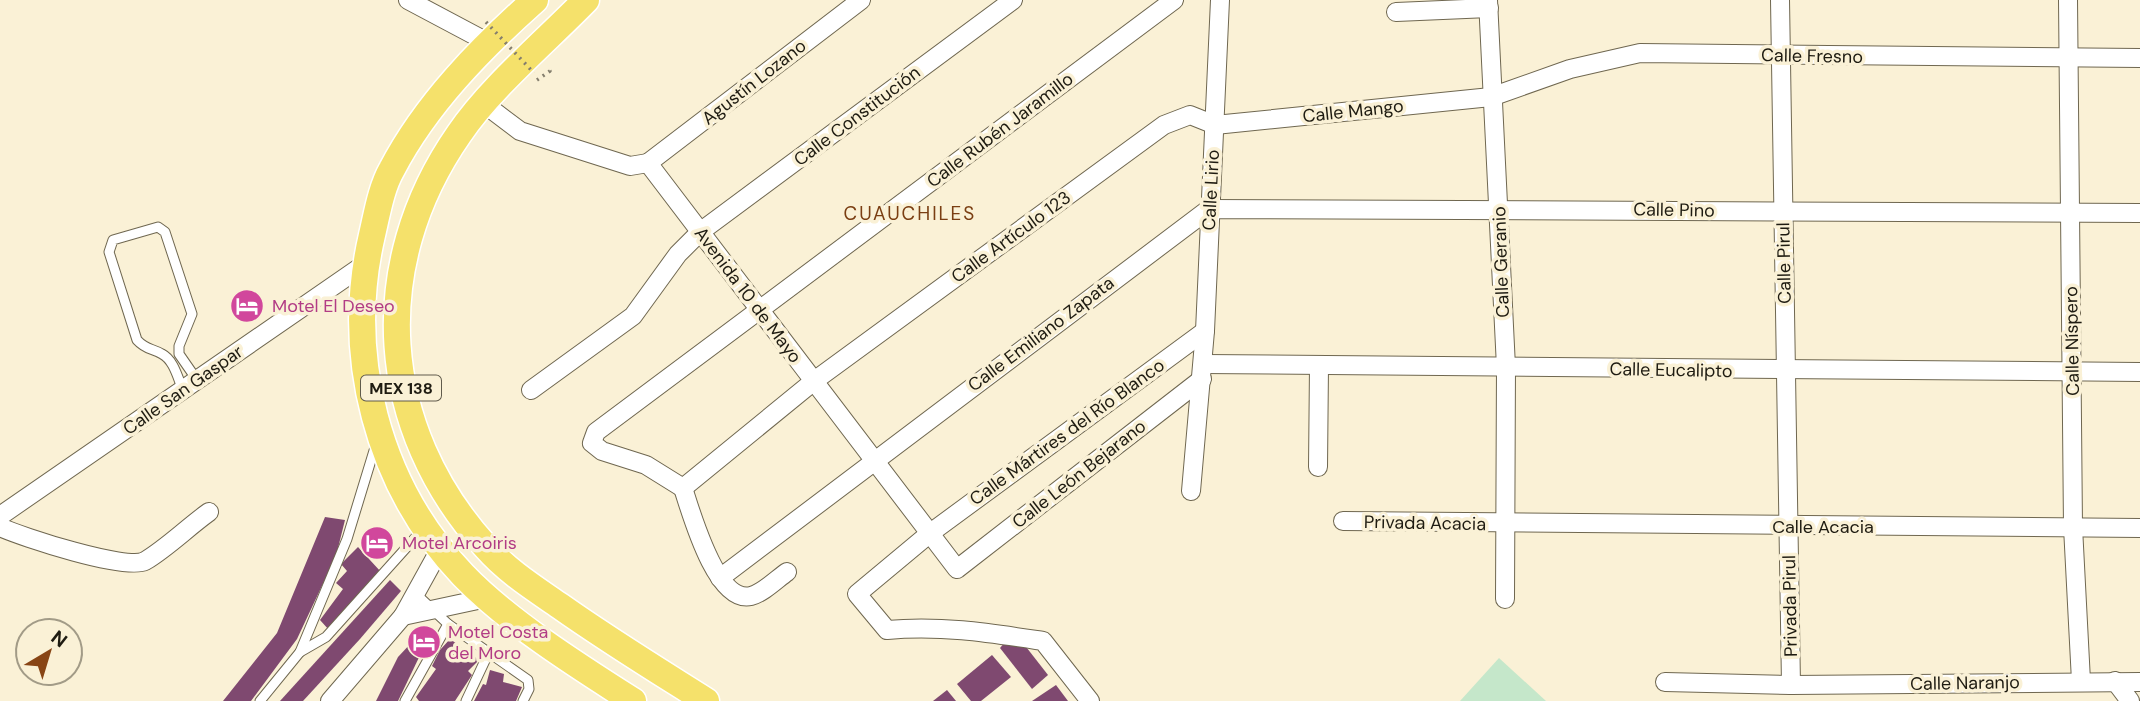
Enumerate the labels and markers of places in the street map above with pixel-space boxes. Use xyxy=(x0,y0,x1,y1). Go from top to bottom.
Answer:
hotel icon: Motel El Deseo xyxy=(228,287,266,325)
place label: Motel El Deseo xyxy=(272,294,395,318)
hotel icon: Motel Arcoiris xyxy=(358,524,396,562)
place label: Motel Arcoiris xyxy=(402,531,517,555)
place label: Motel Costa del Moro xyxy=(448,620,548,665)
hotel icon: Motel Costa del Moro xyxy=(405,623,443,661)

